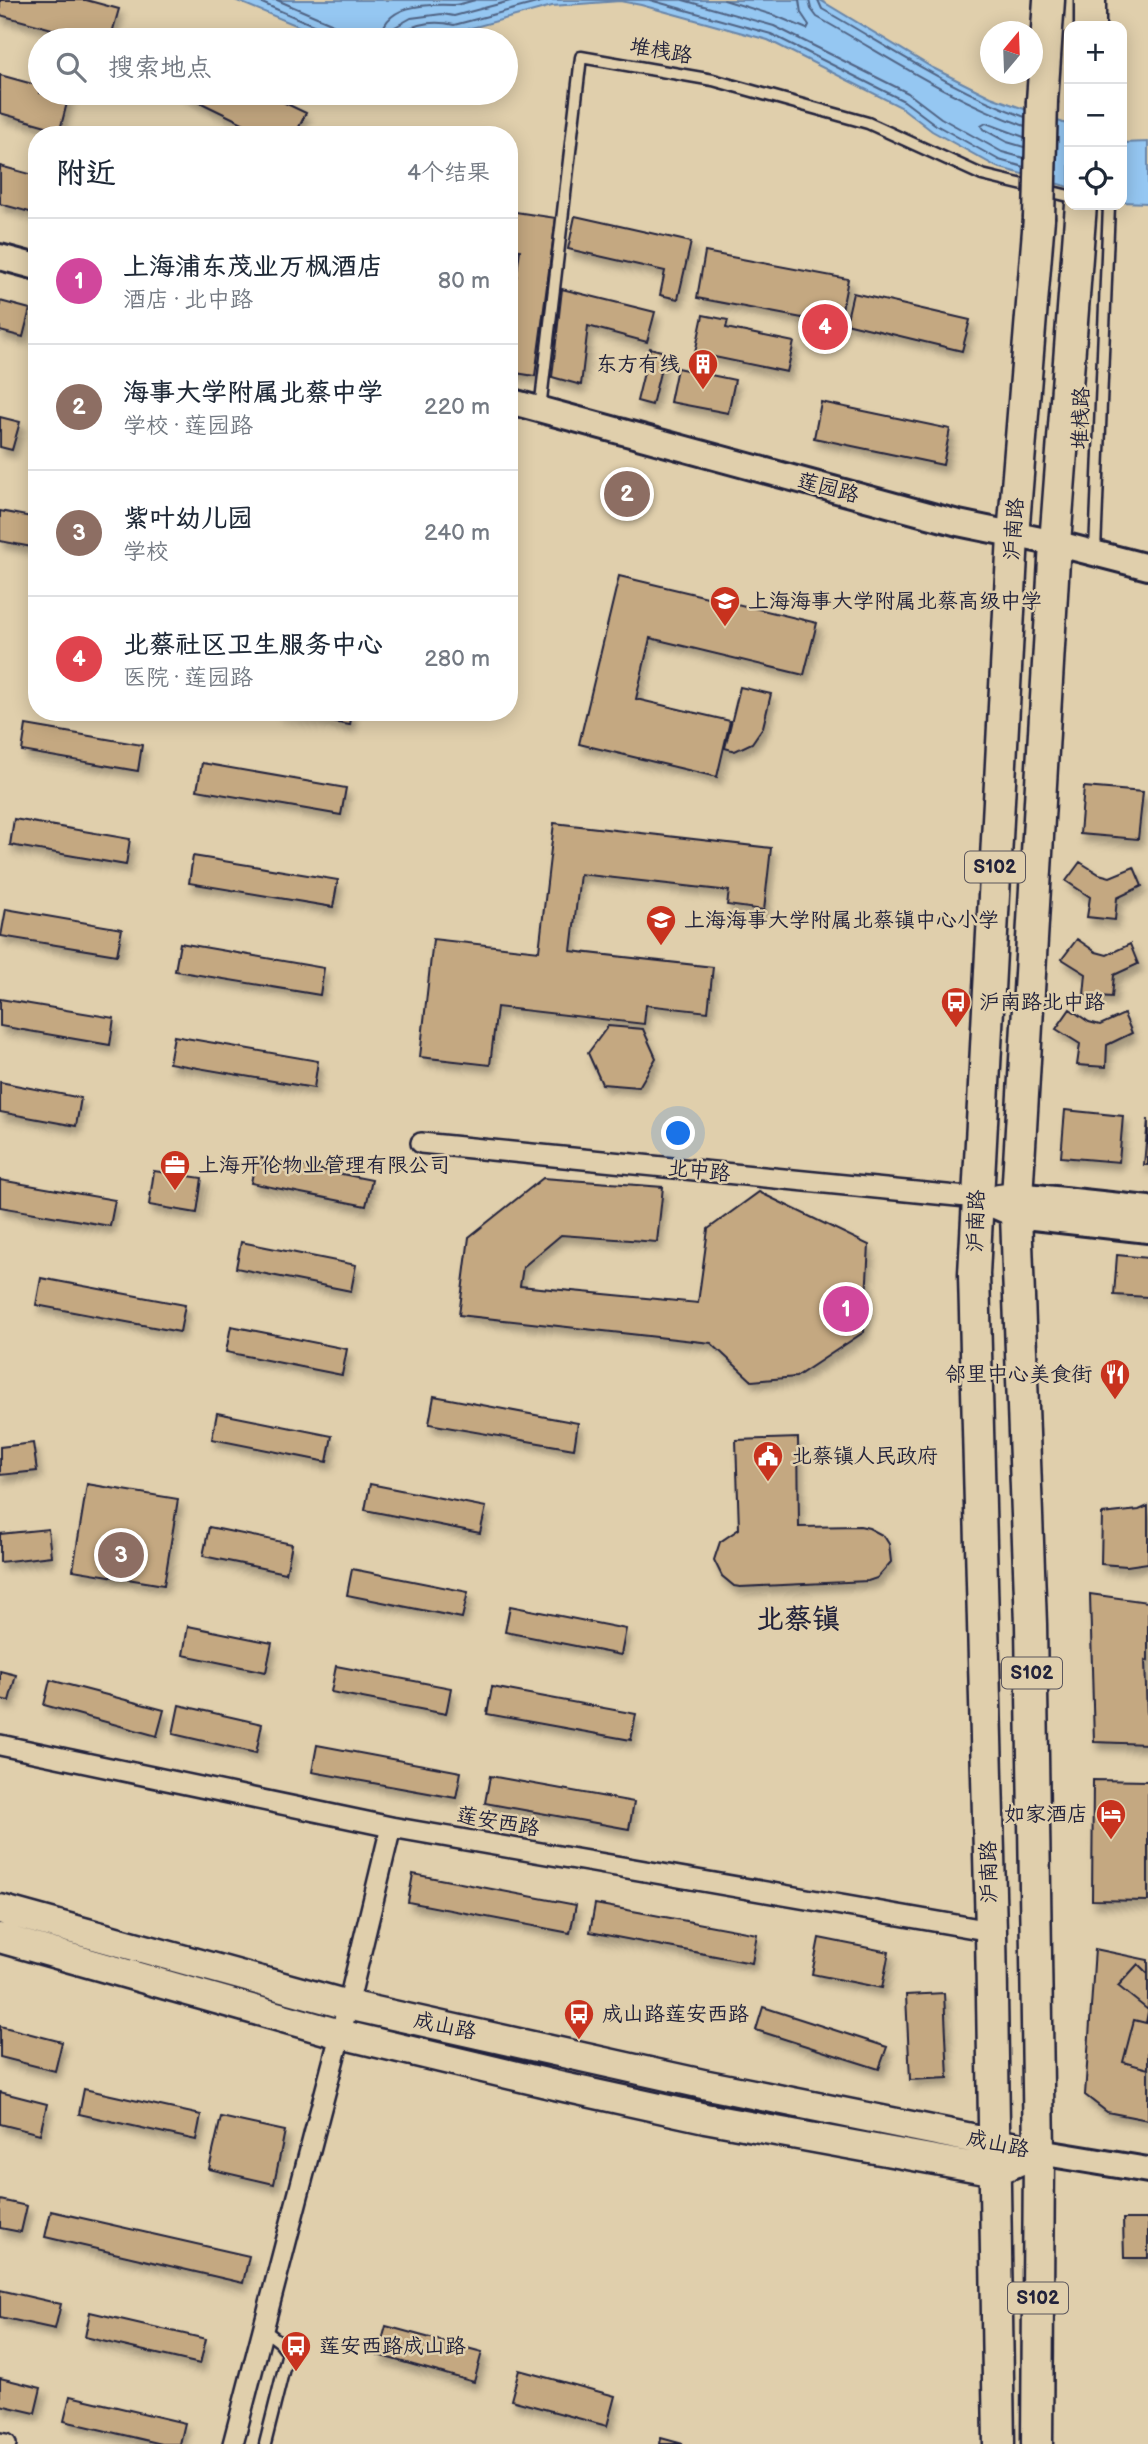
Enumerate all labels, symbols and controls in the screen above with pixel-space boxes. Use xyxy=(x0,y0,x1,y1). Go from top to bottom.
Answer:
north arrow xyxy=(980,21,1043,84)
map controls xyxy=(1064,21,1127,210)
button: + xyxy=(1064,21,1127,84)
search box xyxy=(28,28,518,105)
street label: 堆栈路 xyxy=(628,33,694,69)
icon: search xyxy=(52,48,90,86)
text: 搜索地点 xyxy=(108,53,212,84)
button: − xyxy=(1064,84,1127,147)
button: locate xyxy=(1064,147,1127,210)
text: 附近 xyxy=(56,156,116,192)
text: 4个结果 xyxy=(407,159,490,187)
text: 上海浦东茂业万枫酒店 xyxy=(123,252,383,283)
text: 1 xyxy=(74,267,84,295)
text: 80 m xyxy=(438,267,490,295)
text: 酒店 · 北中路 xyxy=(123,286,253,314)
pin: 4 xyxy=(802,301,848,353)
building icon: 东方有线 xyxy=(686,347,720,391)
place label: 东方有线 xyxy=(596,352,680,377)
text: 海事大学附属北蔡中学 xyxy=(123,378,383,409)
street label: 堆栈路 xyxy=(1067,386,1095,450)
text: 2 xyxy=(72,393,86,421)
text: 220 m xyxy=(424,393,490,421)
text: 学校 · 莲园路 xyxy=(123,412,253,440)
pin: 2 xyxy=(604,468,650,520)
street label: 莲园路 xyxy=(794,468,862,508)
street label: 沪南路 xyxy=(999,497,1029,561)
text: 紫叶幼儿园 xyxy=(123,504,253,535)
text: 3 xyxy=(72,519,86,547)
text: 240 m xyxy=(424,519,490,547)
text: 学校 xyxy=(123,538,169,566)
school or university icon: 上海海事大学附属北蔡高级中学 xyxy=(708,584,742,628)
place label: 上海海事大学附属北蔡高级中学 xyxy=(748,589,1042,614)
text: 北蔡社区卫生服务中心 xyxy=(123,630,383,661)
text: 4 xyxy=(72,645,86,673)
text: 280 m xyxy=(424,645,490,673)
text: 医院 · 莲园路 xyxy=(123,664,253,692)
road number: S102 xyxy=(965,852,1025,882)
school or university icon: 上海海事大学附属北蔡镇中心小学 xyxy=(644,903,678,947)
place label: 上海海事大学附属北蔡镇中心小学 xyxy=(684,908,999,933)
bus stop icon: 沪南路北中路 xyxy=(939,985,973,1029)
place label: 沪南路北中路 xyxy=(979,990,1105,1015)
your location xyxy=(661,1116,695,1150)
office icon: 上海开伦物业管理有限公司 xyxy=(158,1148,192,1192)
place label: 上海开伦物业管理有限公司 xyxy=(198,1153,450,1178)
street label: 北中路 xyxy=(666,1155,732,1187)
street label: 沪南路 xyxy=(962,1189,990,1253)
pin: 1 xyxy=(823,1283,869,1335)
restaurant icon: 邻里中心美食街 xyxy=(1098,1357,1132,1401)
place label: 邻里中心美食街 xyxy=(945,1362,1092,1387)
public building icon: 北蔡镇人民政府 xyxy=(751,1439,785,1483)
place label: 北蔡镇人民政府 xyxy=(791,1444,938,1469)
pin: 3 xyxy=(98,1529,144,1581)
district label: 北蔡镇 xyxy=(756,1603,840,1636)
road number: S102 xyxy=(1002,1658,1062,1688)
hotel icon: 如家酒店 xyxy=(1094,1797,1128,1841)
street label: 莲安西路 xyxy=(454,1802,542,1842)
place label: 如家酒店 xyxy=(1004,1802,1088,1827)
street label: 沪南路 xyxy=(976,1840,1002,1904)
bus stop icon: 成山路莲安西路 xyxy=(562,1997,596,2041)
place label: 成山路莲安西路 xyxy=(602,2002,749,2027)
street label: 成山路 xyxy=(412,2007,478,2045)
street label: 成山路 xyxy=(965,2125,1031,2163)
road number: S102 xyxy=(1008,2282,1068,2314)
bus stop icon: 莲安西路成山路 xyxy=(279,2329,313,2373)
place label: 莲安西路成山路 xyxy=(319,2334,466,2359)

